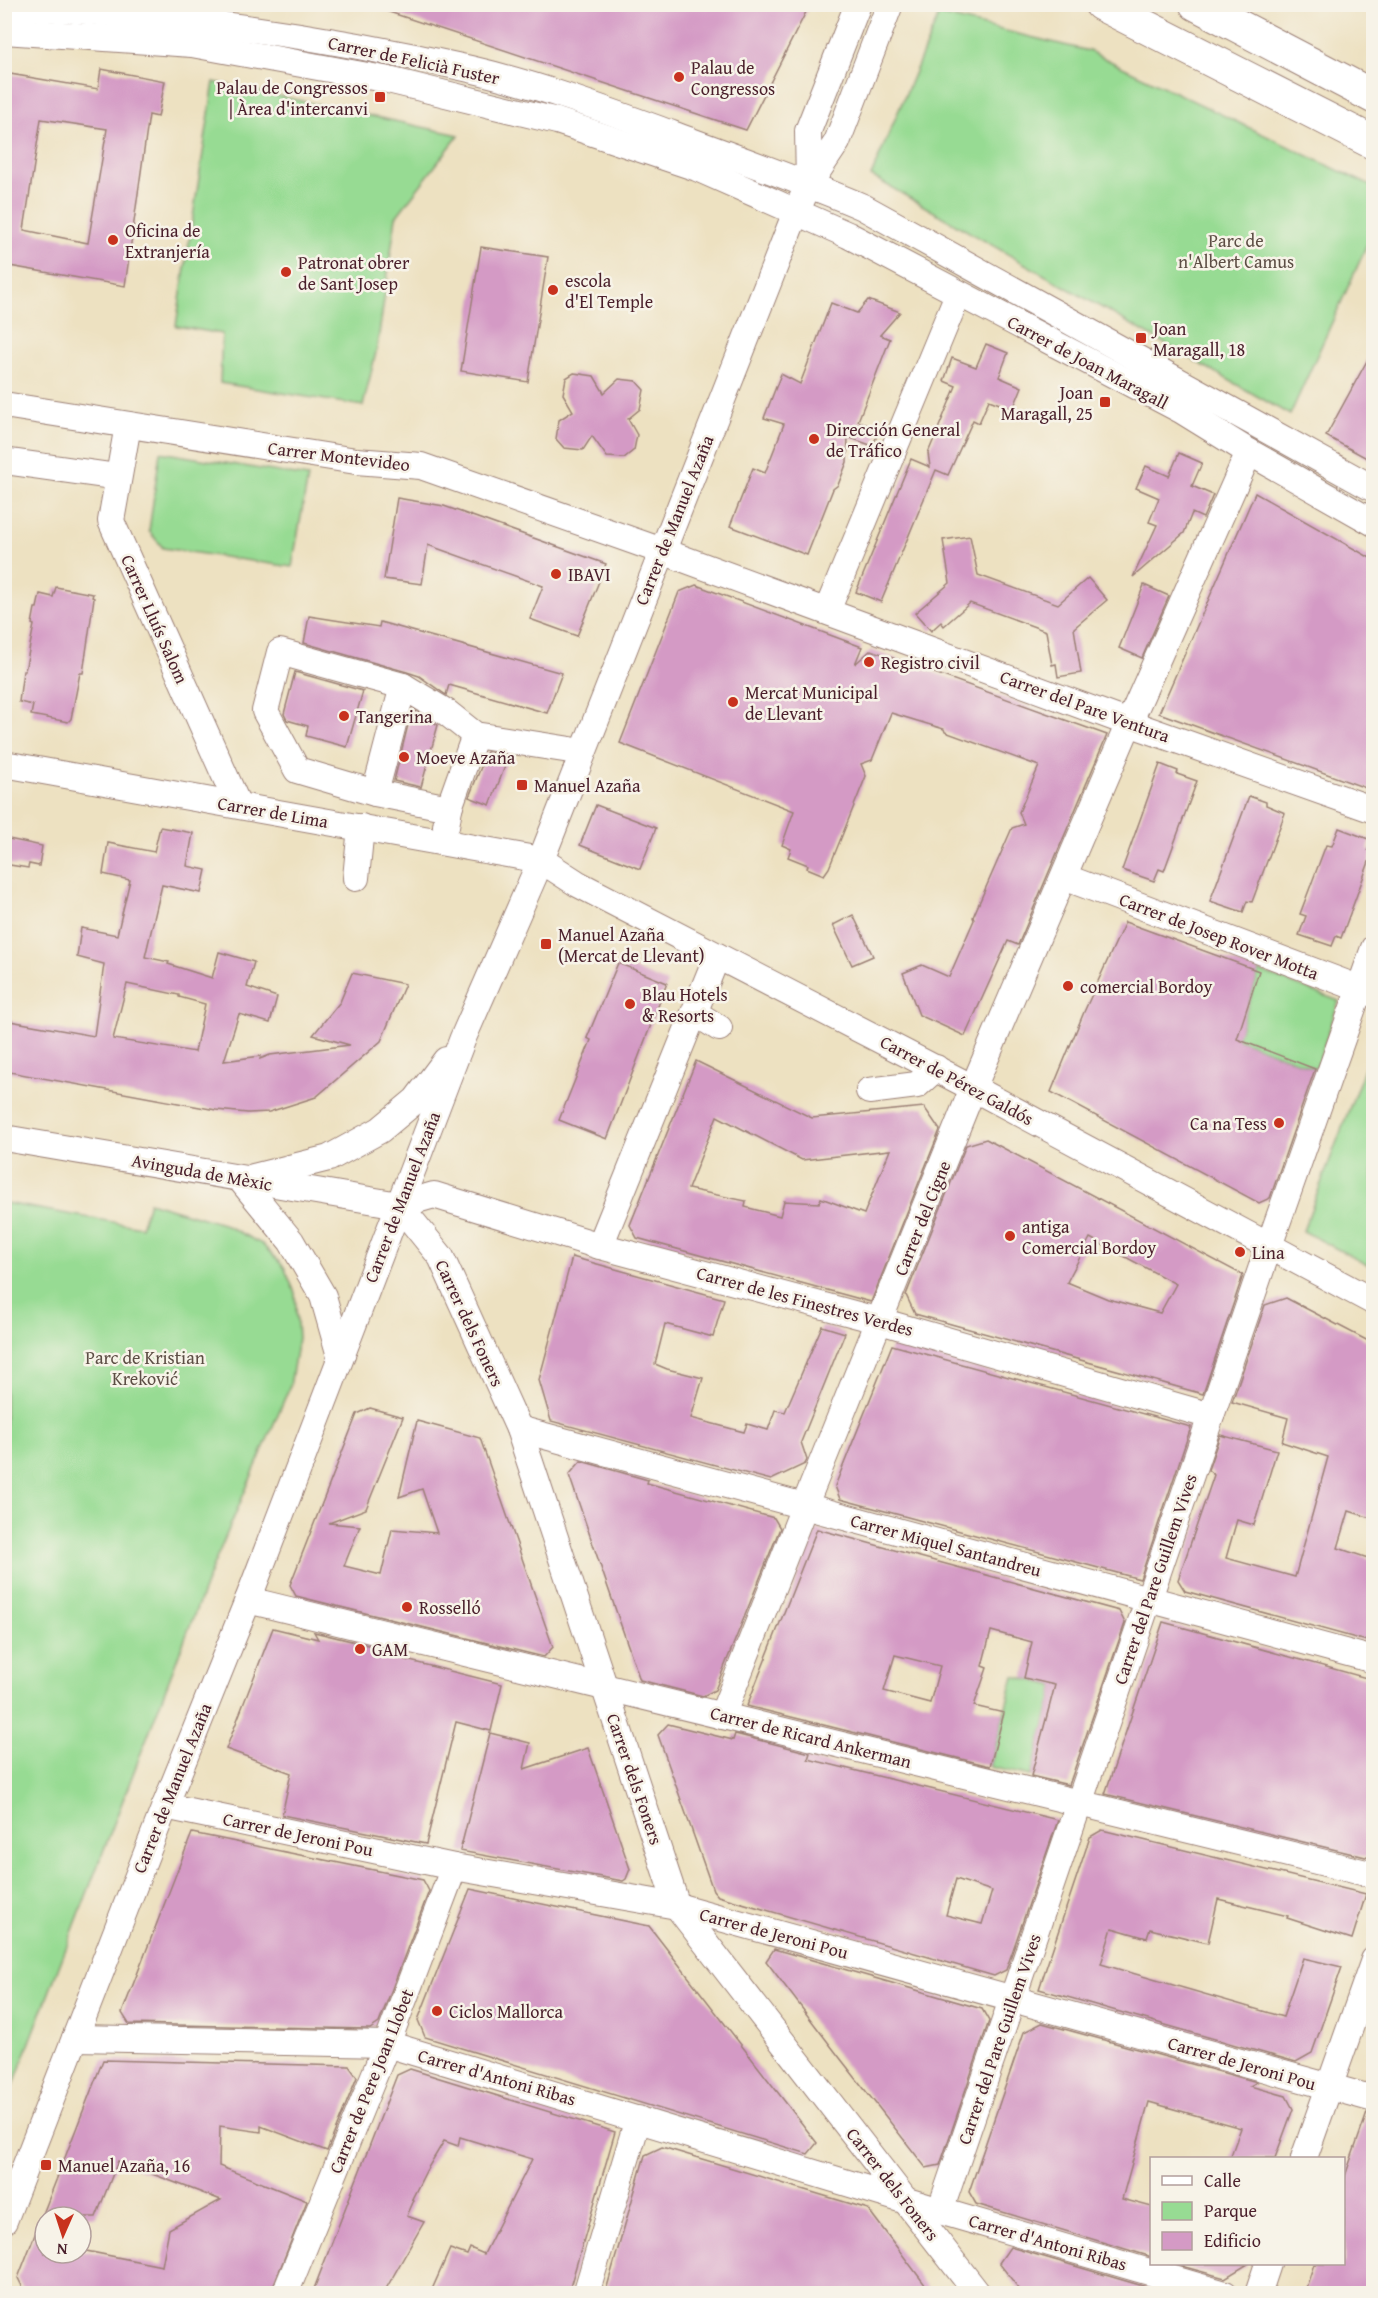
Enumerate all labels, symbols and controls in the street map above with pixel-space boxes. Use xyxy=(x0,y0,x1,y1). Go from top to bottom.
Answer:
street label: Carrer de Felicià Fuster xyxy=(326,29,503,91)
place label: Palau de Congressos xyxy=(691,54,775,102)
marker: Palau de Congressos xyxy=(672,70,686,84)
place label: Palau de Congressos | Àrea d'intercanvi xyxy=(216,74,368,122)
marker: Palau de Congressos | Àrea d'intercanvi xyxy=(373,90,387,104)
place label: Oficina de Extranjería xyxy=(125,217,210,265)
park label: Parc de n'Albert Camus xyxy=(1178,227,1294,275)
marker: Oficina de Extranjería xyxy=(106,233,120,247)
place label: Patronat obrer de Sant Josep xyxy=(298,249,410,297)
marker: Patronat obrer de Sant Josep xyxy=(279,265,293,279)
place label: escola d'El Temple xyxy=(565,267,653,315)
marker: escola d'El Temple xyxy=(546,283,560,297)
street label: Carrer de Joan Maragall xyxy=(1003,308,1173,416)
place label: Joan Maragall, 18 xyxy=(1151,315,1245,363)
marker: Joan Maragall, 18 xyxy=(1134,331,1148,345)
place label: Joan Maragall, 25 xyxy=(1001,379,1093,427)
marker: Joan Maragall, 25 xyxy=(1098,395,1112,409)
place label: Dirección General de Tráfico xyxy=(826,416,960,464)
street label: Carrer de Manuel Azaña xyxy=(628,430,721,609)
marker: Dirección General de Tráfico xyxy=(807,432,821,446)
street label: Carrer Montevideo xyxy=(266,434,412,478)
street label: Carrer Lluís Salom xyxy=(114,550,196,688)
place label: IBAVI xyxy=(568,561,611,588)
marker: IBAVI xyxy=(549,567,563,581)
place label: Registro civil xyxy=(881,649,980,676)
marker: Registro civil xyxy=(862,655,876,669)
street label: Carrer del Pare Ventura xyxy=(996,663,1174,749)
place label: Mercat Municipal de Llevant xyxy=(745,679,878,727)
marker: Mercat Municipal de Llevant xyxy=(726,695,740,709)
place label: Tangerina xyxy=(356,703,433,730)
marker: Tangerina xyxy=(337,709,351,723)
place label: Moeve Azaña xyxy=(416,744,516,771)
marker: Moeve Azaña xyxy=(397,750,411,764)
place label: Manuel Azaña xyxy=(534,772,641,799)
marker: Manuel Azaña xyxy=(515,778,529,792)
street label: Carrer de Lima xyxy=(216,789,331,835)
street label: Carrer de Josep Rover Motta xyxy=(1115,885,1323,987)
place label: Manuel Azaña (Mercat de Llevant) xyxy=(558,921,705,969)
marker: Manuel Azaña (Mercat de Llevant) xyxy=(539,937,553,951)
place label: comercial Bordoy xyxy=(1080,973,1212,1000)
marker: comercial Bordoy xyxy=(1061,979,1075,993)
place label: Blau Hotels & Resorts xyxy=(642,981,728,1029)
marker: Blau Hotels & Resorts xyxy=(623,997,637,1011)
street label: Carrer de Pérez Galdós xyxy=(875,1028,1039,1132)
street label: Carrer de Manuel Azaña xyxy=(357,1107,447,1286)
place label: Ca na Tess xyxy=(1190,1110,1267,1137)
marker: Ca na Tess xyxy=(1272,1116,1286,1130)
street label: Avinguda de Mèxic xyxy=(130,1146,274,1198)
street label: Carrer del Cigne xyxy=(887,1156,957,1280)
place label: antiga Comercial Bordoy xyxy=(1022,1213,1156,1261)
marker: antiga Comercial Bordoy xyxy=(1003,1229,1017,1243)
place label: Lina xyxy=(1252,1239,1285,1266)
marker: Lina xyxy=(1233,1245,1247,1259)
street label: Carrer dels Foners xyxy=(429,1255,511,1391)
street label: Carrer de les Finestres Verdes xyxy=(694,1259,916,1343)
park label: Parc de Kristian Kreković xyxy=(85,1344,205,1392)
street label: Carrer del Pare Guillem Vives xyxy=(1106,1470,1204,1688)
street label: Carrer Miquel Santandreu xyxy=(848,1507,1045,1584)
place label: Rosselló xyxy=(419,1594,481,1621)
marker: Rosselló xyxy=(400,1600,414,1614)
place label: GAM xyxy=(372,1636,409,1663)
marker: GAM xyxy=(353,1642,367,1656)
street label: Carrer de Manuel Azaña xyxy=(126,1698,219,1877)
street label: Carrer de Ricard Ankerman xyxy=(708,1699,914,1775)
street label: Carrer dels Foners xyxy=(600,1710,670,1848)
street label: Carrer de Jeroni Pou xyxy=(220,1805,376,1863)
street label: Carrer de Jeroni Pou xyxy=(697,1900,852,1966)
street label: Carrer del Pare Guillem Vives xyxy=(950,1930,1048,2148)
street label: Carrer de Pere Joan Llobet xyxy=(322,1984,421,2177)
place label: Ciclos Mallorca xyxy=(449,1998,564,2025)
marker: Ciclos Mallorca xyxy=(430,2004,444,2018)
street label: Carrer de Jeroni Pou xyxy=(1165,2029,1319,2097)
street label: Carrer d'Antoni Ribas xyxy=(415,2042,579,2112)
street label: Carrer dels Foners xyxy=(840,2122,946,2246)
place label: Manuel Azaña, 16 xyxy=(58,2152,190,2179)
legend xyxy=(1150,2157,1345,2265)
marker: Manuel Azaña, 16 xyxy=(39,2158,53,2172)
text: Calle xyxy=(1204,2167,1241,2194)
text: Parque xyxy=(1204,2197,1257,2224)
north arrow xyxy=(33,2205,93,2265)
street label: Carrer d'Antoni Ribas xyxy=(966,2207,1130,2277)
text: Edificio xyxy=(1204,2227,1261,2254)
text: N xyxy=(56,2238,68,2262)

